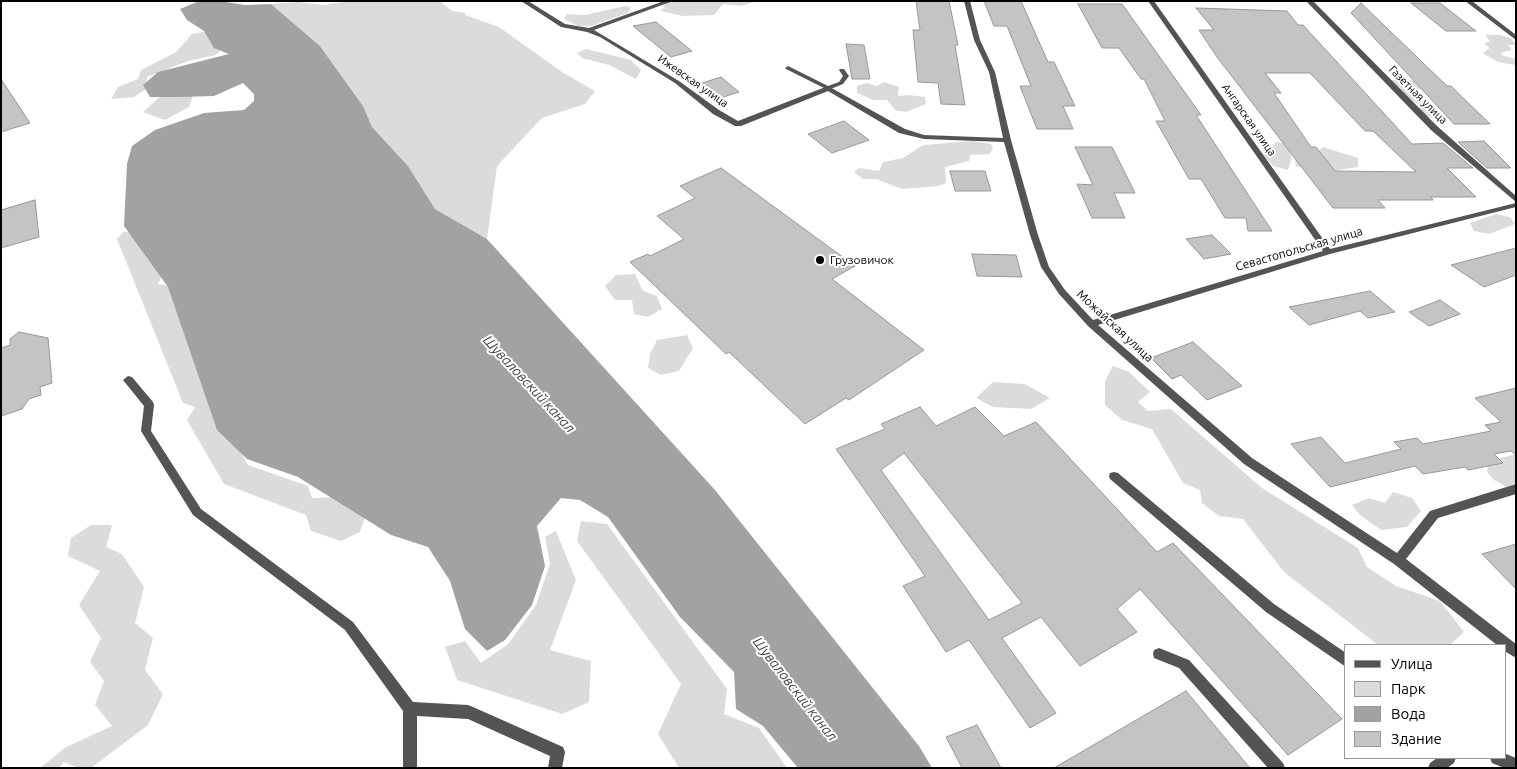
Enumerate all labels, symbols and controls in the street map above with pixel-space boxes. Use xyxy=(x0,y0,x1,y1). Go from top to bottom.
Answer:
street label: Ижевская улица xyxy=(655,52,731,110)
street label: Газетная улица xyxy=(1386,63,1450,127)
street label: Ангарская улица xyxy=(1219,81,1279,159)
street label: Севастопольская улица xyxy=(1234,224,1364,274)
place label: Грузовичок xyxy=(830,253,894,267)
marker: Грузовичок xyxy=(814,254,826,266)
street label: Можайская улица xyxy=(1074,287,1156,365)
water label: Шуваловский канал xyxy=(480,332,578,436)
water label: Шуваловский канал xyxy=(749,634,841,744)
legend xyxy=(1344,644,1507,759)
text: Улица xyxy=(1391,655,1433,672)
text: Парк xyxy=(1391,680,1426,697)
text: Вода xyxy=(1391,705,1426,722)
text: Здание xyxy=(1391,730,1442,747)

